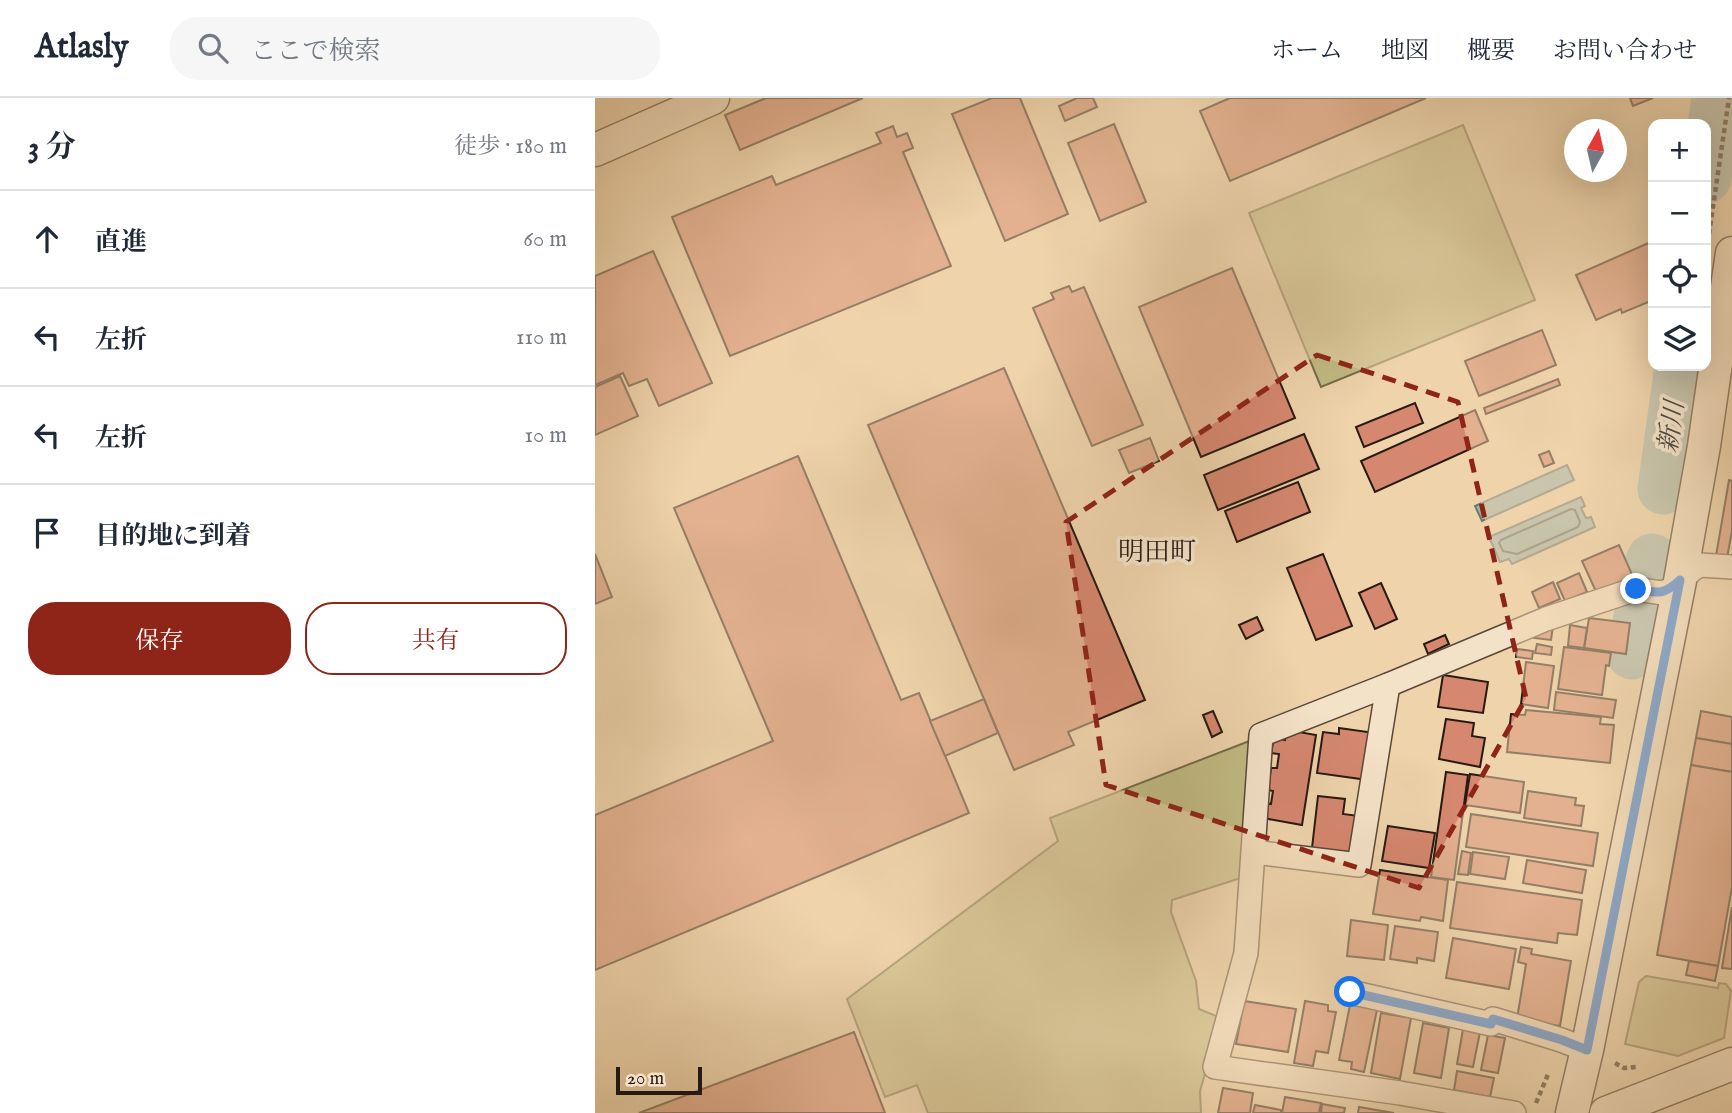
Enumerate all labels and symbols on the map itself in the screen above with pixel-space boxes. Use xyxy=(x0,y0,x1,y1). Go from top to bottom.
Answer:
north arrow xyxy=(1564,119,1627,182)
water label: 新川 xyxy=(1652,396,1692,455)
district label: 明田町 xyxy=(1118,536,1196,569)
route end xyxy=(1620,573,1651,604)
route start xyxy=(1334,976,1365,1007)
scale bar xyxy=(616,1064,702,1096)

